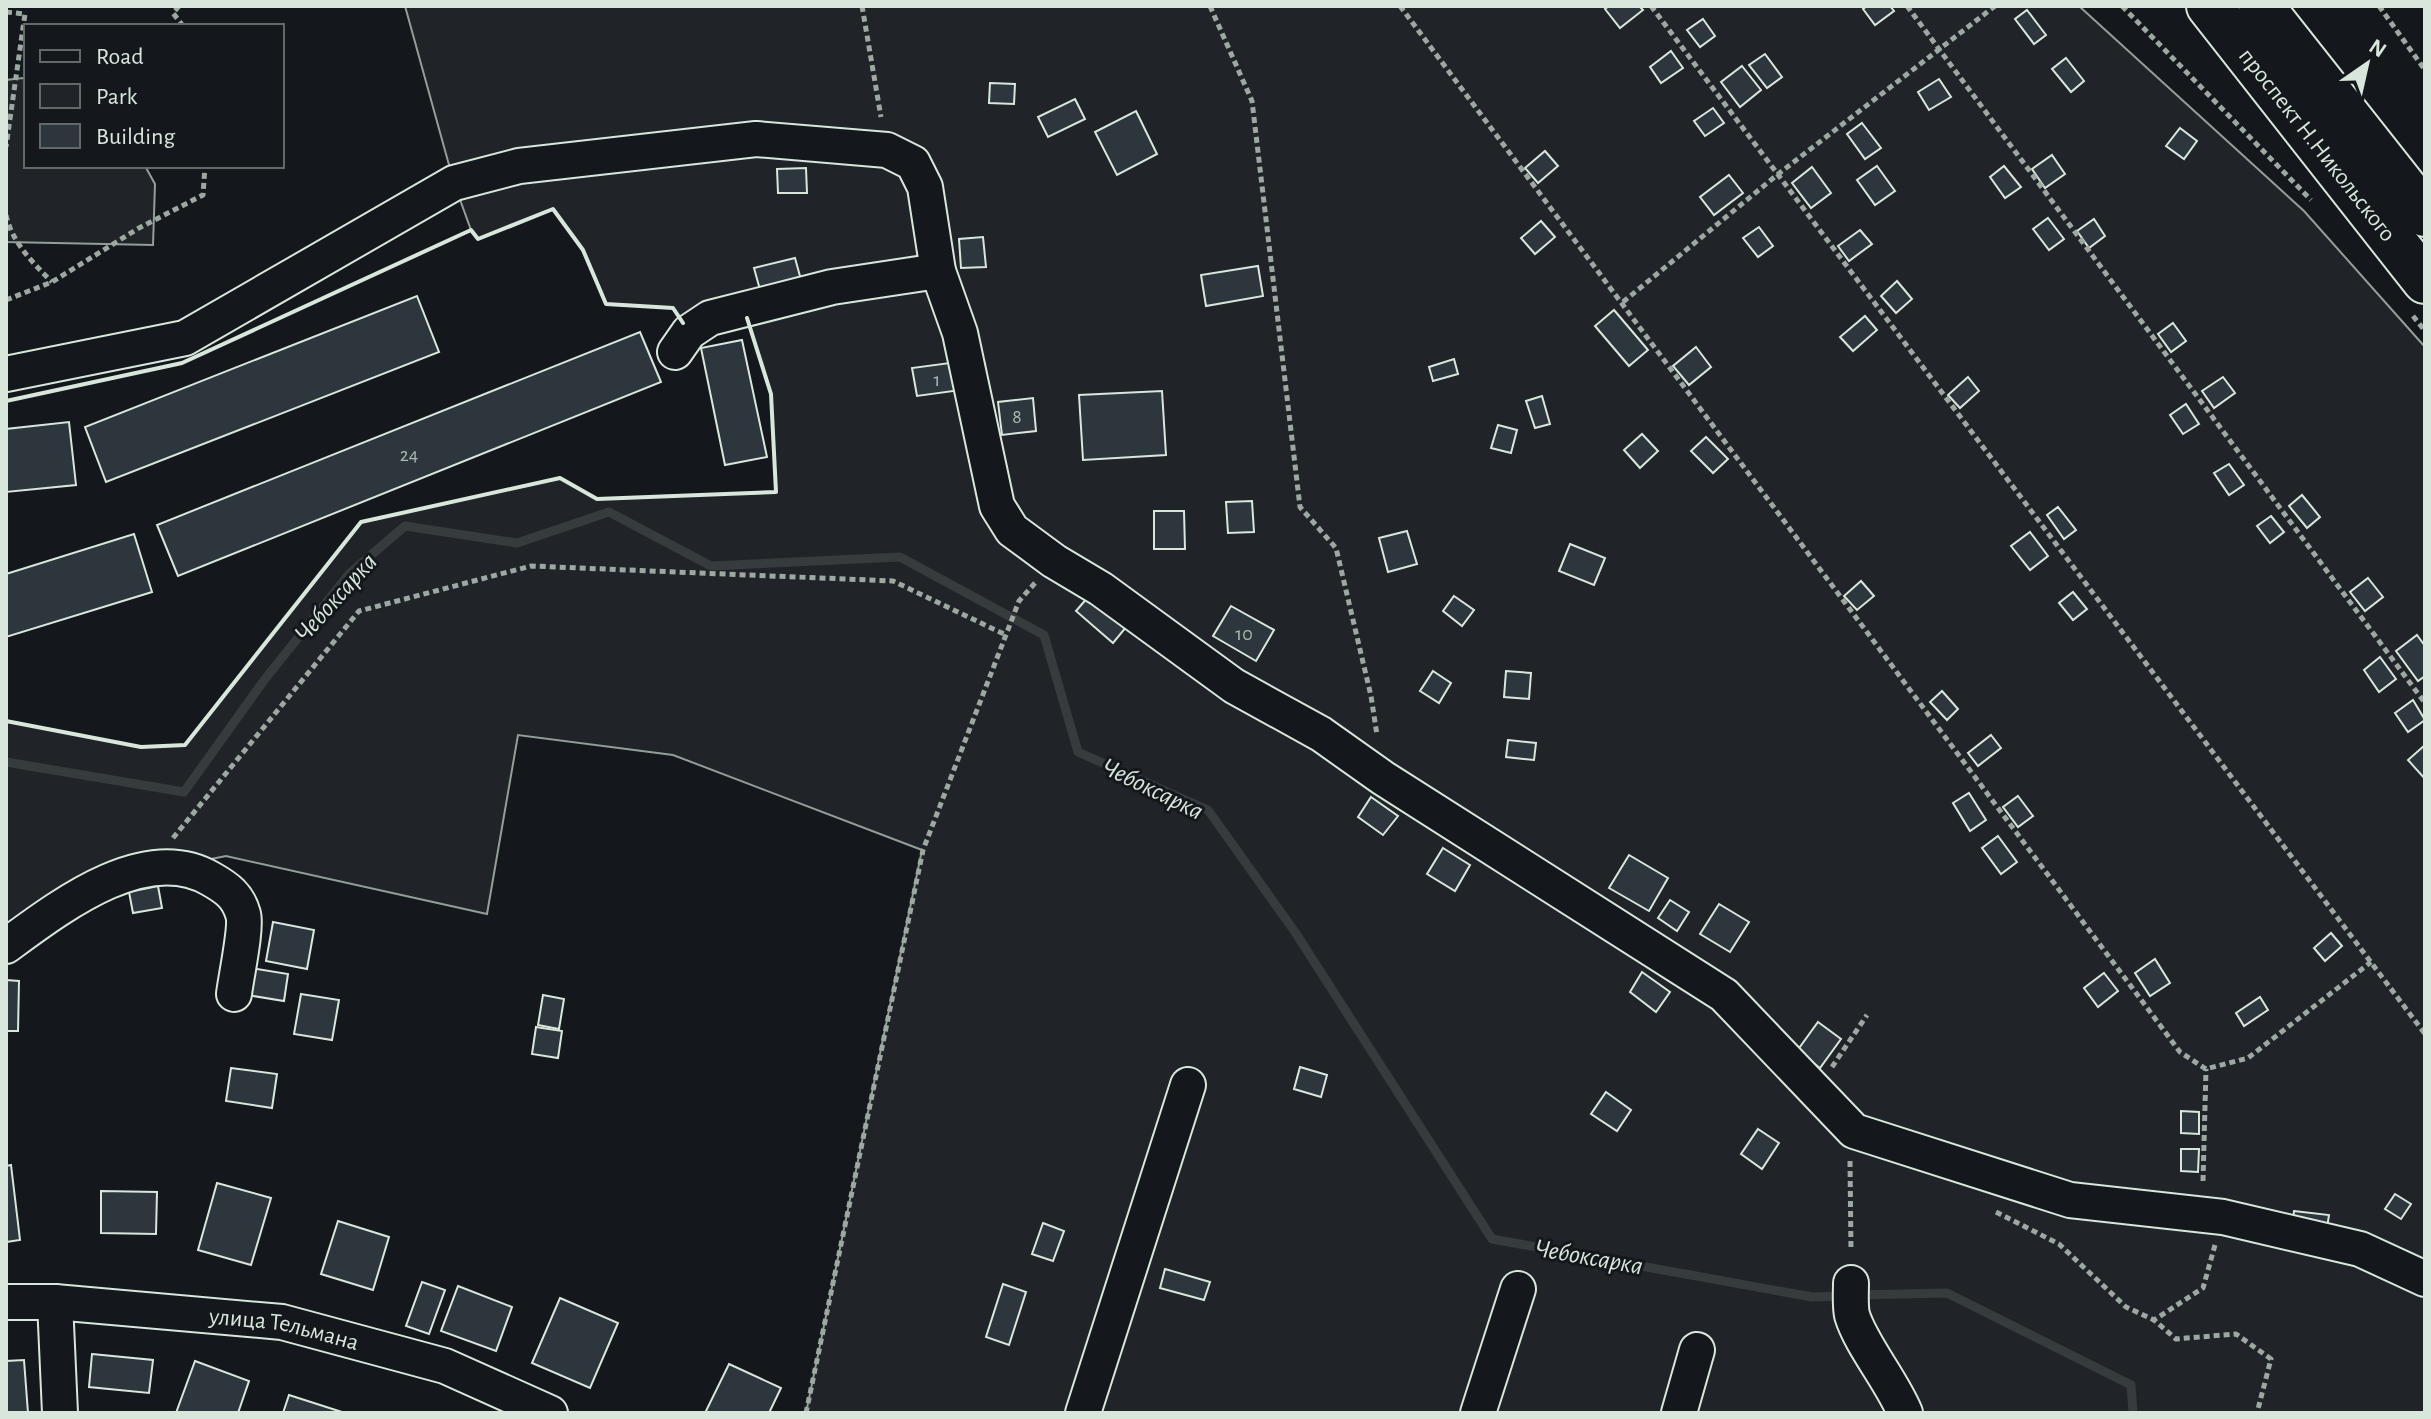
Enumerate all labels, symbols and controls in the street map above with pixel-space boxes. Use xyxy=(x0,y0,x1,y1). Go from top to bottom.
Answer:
legend xyxy=(24,24,284,168)
north arrow xyxy=(2327,24,2407,104)
text: N xyxy=(2365,35,2390,62)
street label: проспект Н.Никольского xyxy=(2234,44,2400,246)
text: Road xyxy=(96,45,144,69)
text: Park xyxy=(96,85,137,109)
text: Building xyxy=(96,125,175,149)
house number: 1 xyxy=(934,370,940,390)
house number: 8 xyxy=(1012,407,1022,427)
house number: 24 xyxy=(400,445,418,465)
water label: Чебоксарка xyxy=(290,548,382,647)
house number: 10 xyxy=(1235,624,1253,644)
water label: Чебоксарка xyxy=(1098,753,1207,825)
water label: Чебоксарка xyxy=(1533,1235,1645,1279)
street label: улица Тельмана xyxy=(207,1305,361,1355)

